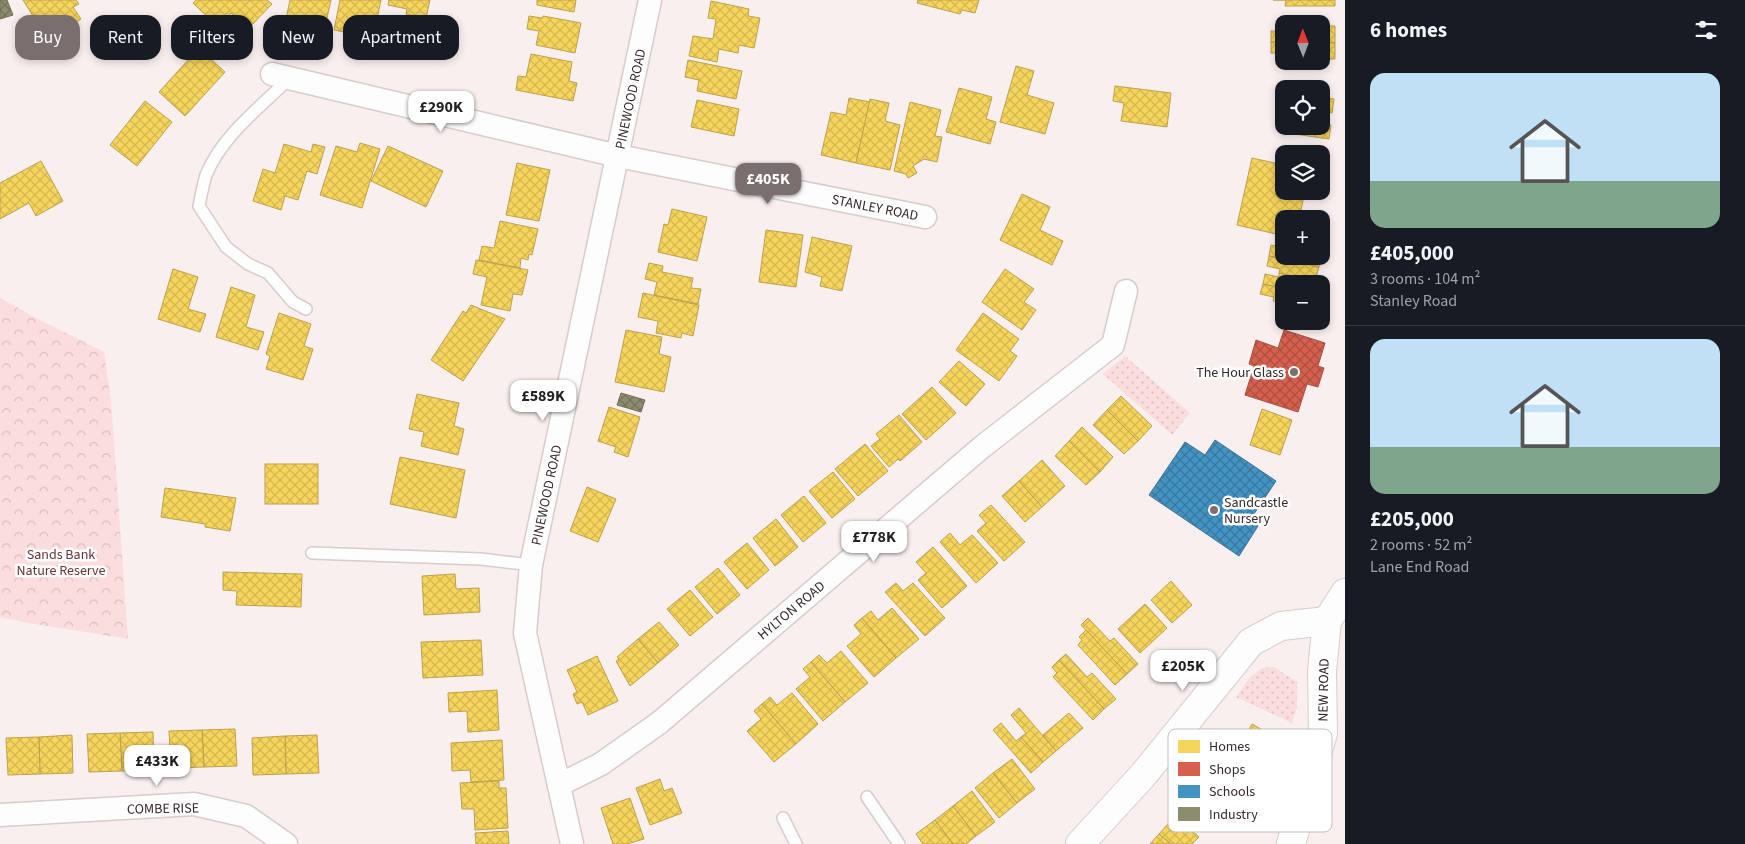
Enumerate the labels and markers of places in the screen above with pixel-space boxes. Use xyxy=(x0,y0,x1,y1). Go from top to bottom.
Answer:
pin: £290K xyxy=(406,90,476,133)
pin: £405K xyxy=(733,162,803,205)
place label: The Hour Glass xyxy=(1196,363,1284,383)
marker: The Hour Glass xyxy=(1288,366,1300,378)
pin: £589K xyxy=(508,380,578,422)
place label: Sandcastle Nursery xyxy=(1224,493,1288,529)
marker: Sandcastle Nursery xyxy=(1208,504,1220,516)
pin: £778K xyxy=(839,520,909,563)
pin: £205K xyxy=(1148,650,1218,692)
pin: £433K xyxy=(122,744,192,787)

